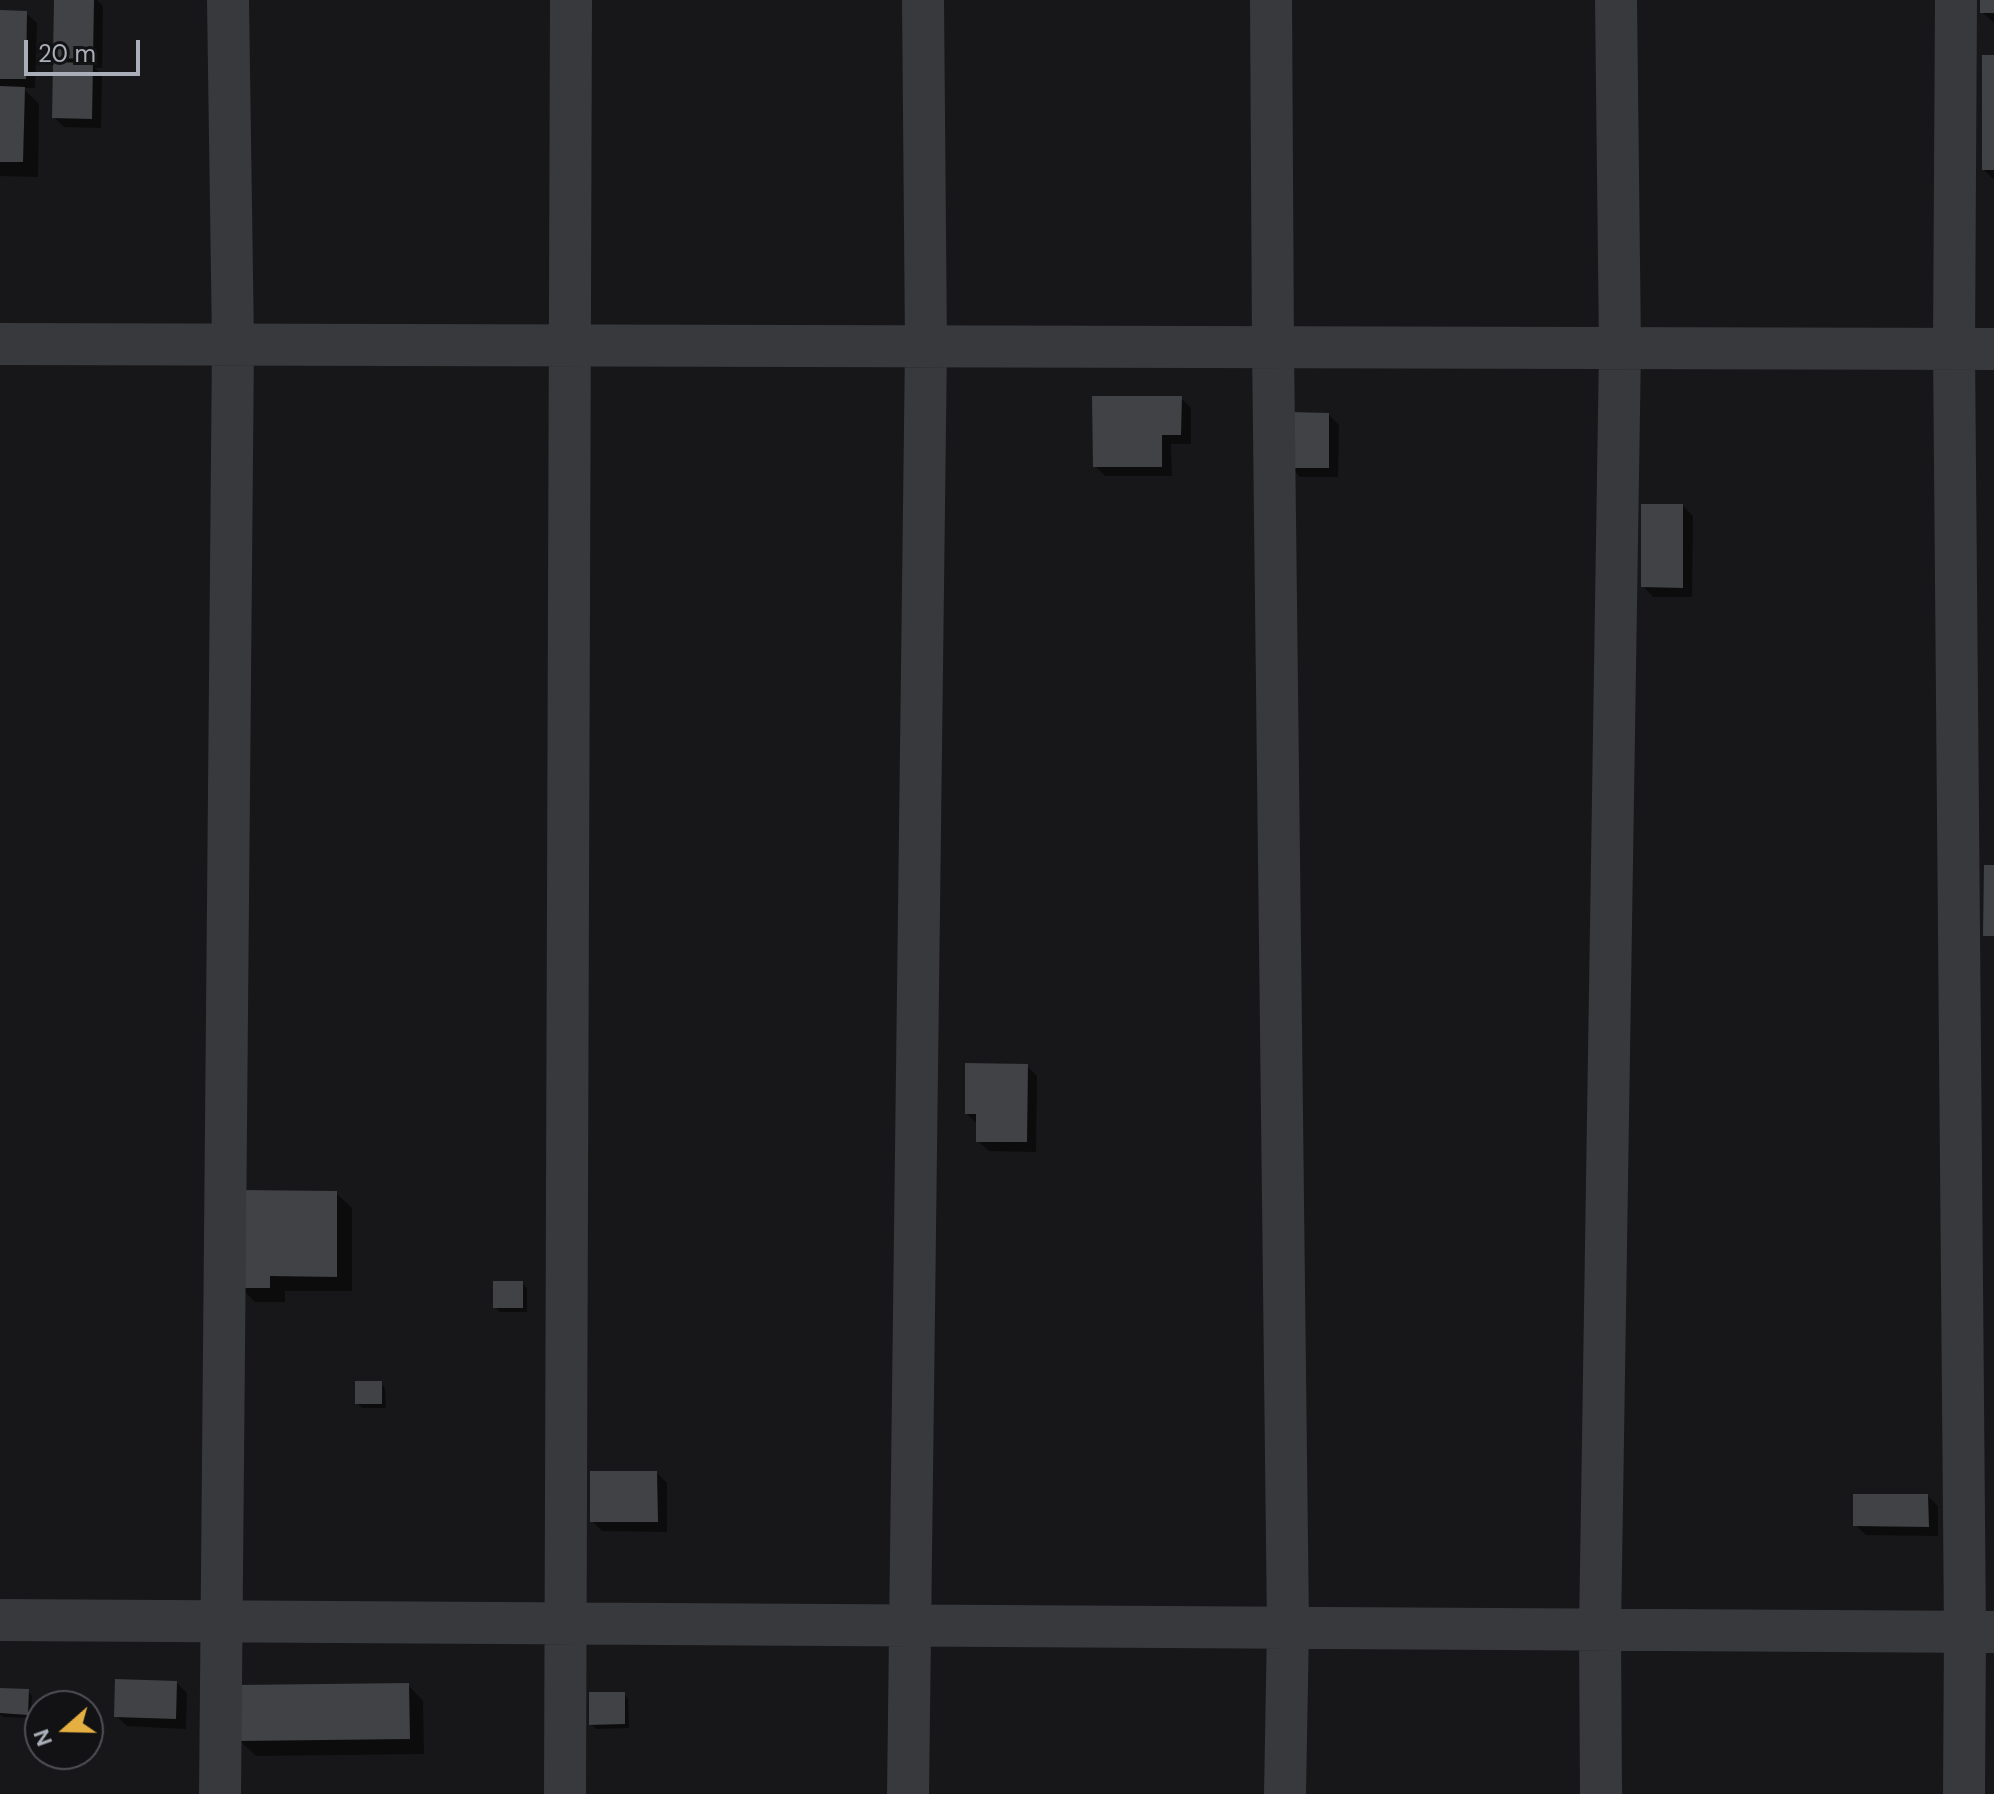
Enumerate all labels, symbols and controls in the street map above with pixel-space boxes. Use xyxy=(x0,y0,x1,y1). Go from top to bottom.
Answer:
scale bar xyxy=(28,24,144,74)
text: 20 m xyxy=(38,38,96,69)
north arrow xyxy=(24,1690,104,1770)
text: N xyxy=(26,1725,59,1750)

